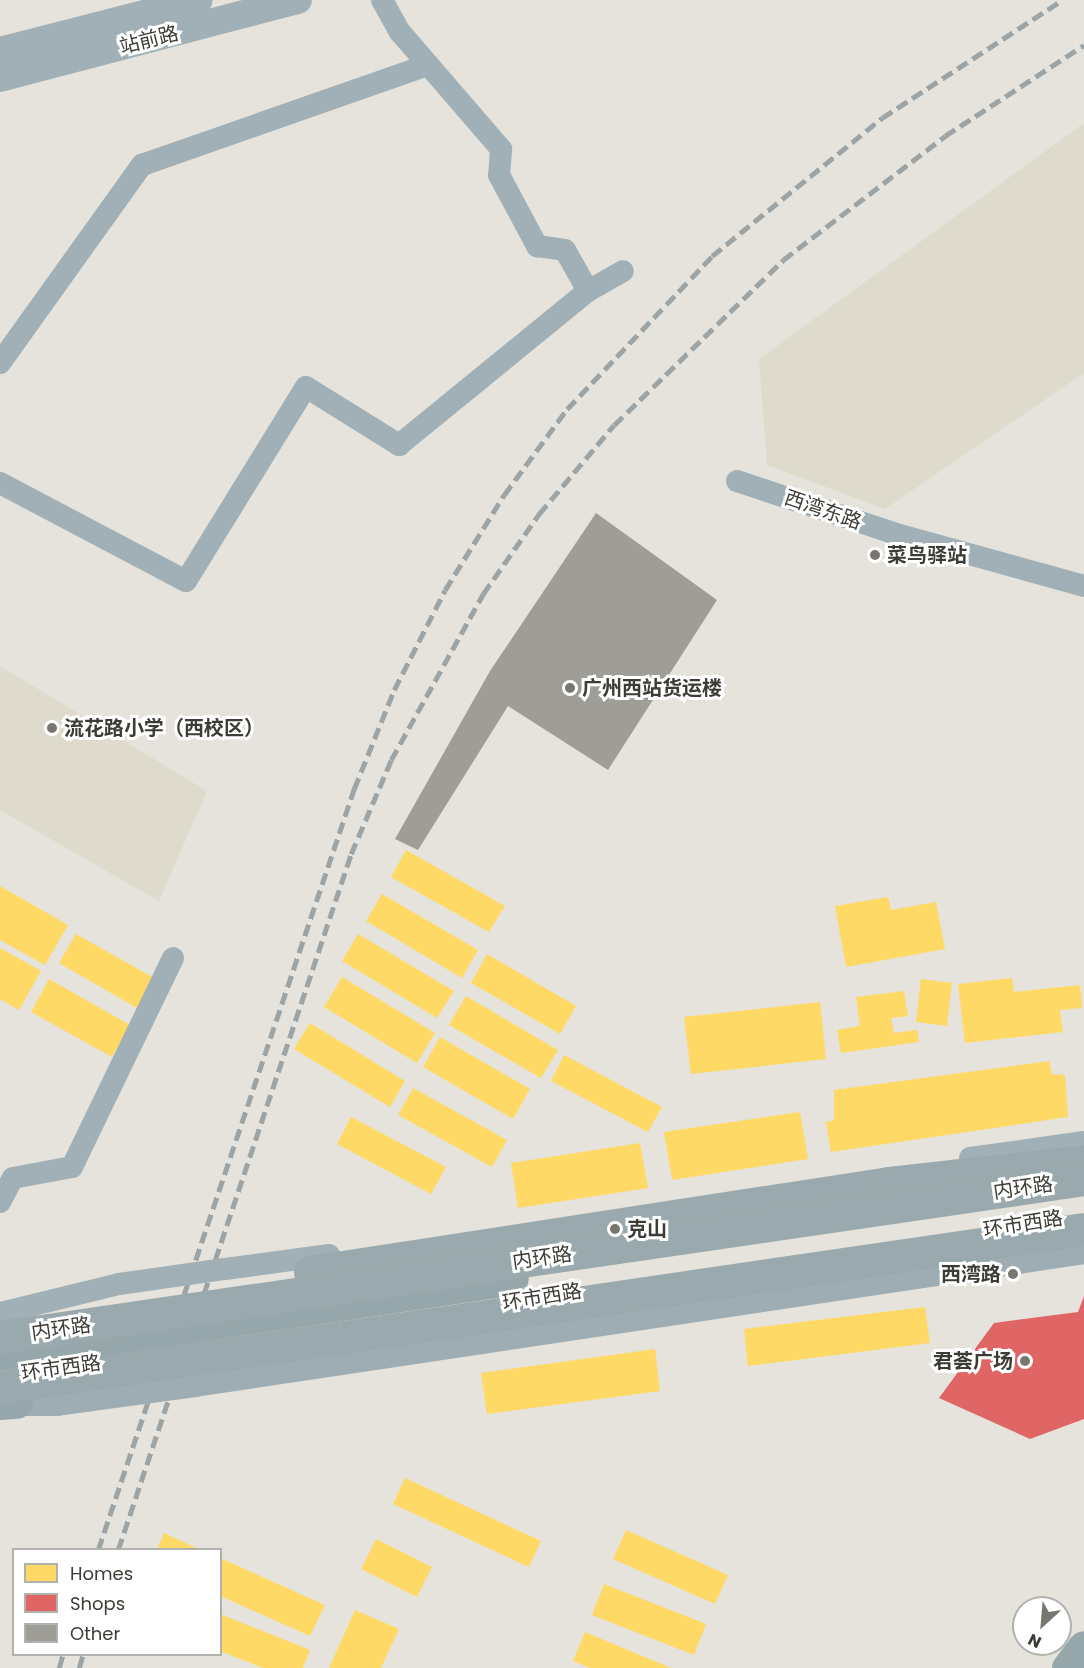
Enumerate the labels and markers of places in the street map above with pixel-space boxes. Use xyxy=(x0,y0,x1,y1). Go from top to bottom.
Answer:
place label: 菜鸟驿站 xyxy=(887,543,967,567)
marker: 菜鸟驿站 xyxy=(868,548,882,562)
place label: 广州西站货运楼 xyxy=(582,676,722,700)
marker: 广州西站货运楼 xyxy=(563,681,577,695)
place label: 流花路小学（西校区） xyxy=(64,716,264,740)
marker: 流花路小学（西校区） xyxy=(45,721,59,735)
place label: 克山 xyxy=(627,1217,667,1241)
marker: 克山 xyxy=(608,1222,622,1236)
place label: 西湾路 xyxy=(941,1262,1001,1286)
marker: 西湾路 xyxy=(1006,1267,1020,1281)
place label: 君荟广场 xyxy=(933,1349,1013,1373)
marker: 君荟广场 xyxy=(1018,1354,1032,1368)

